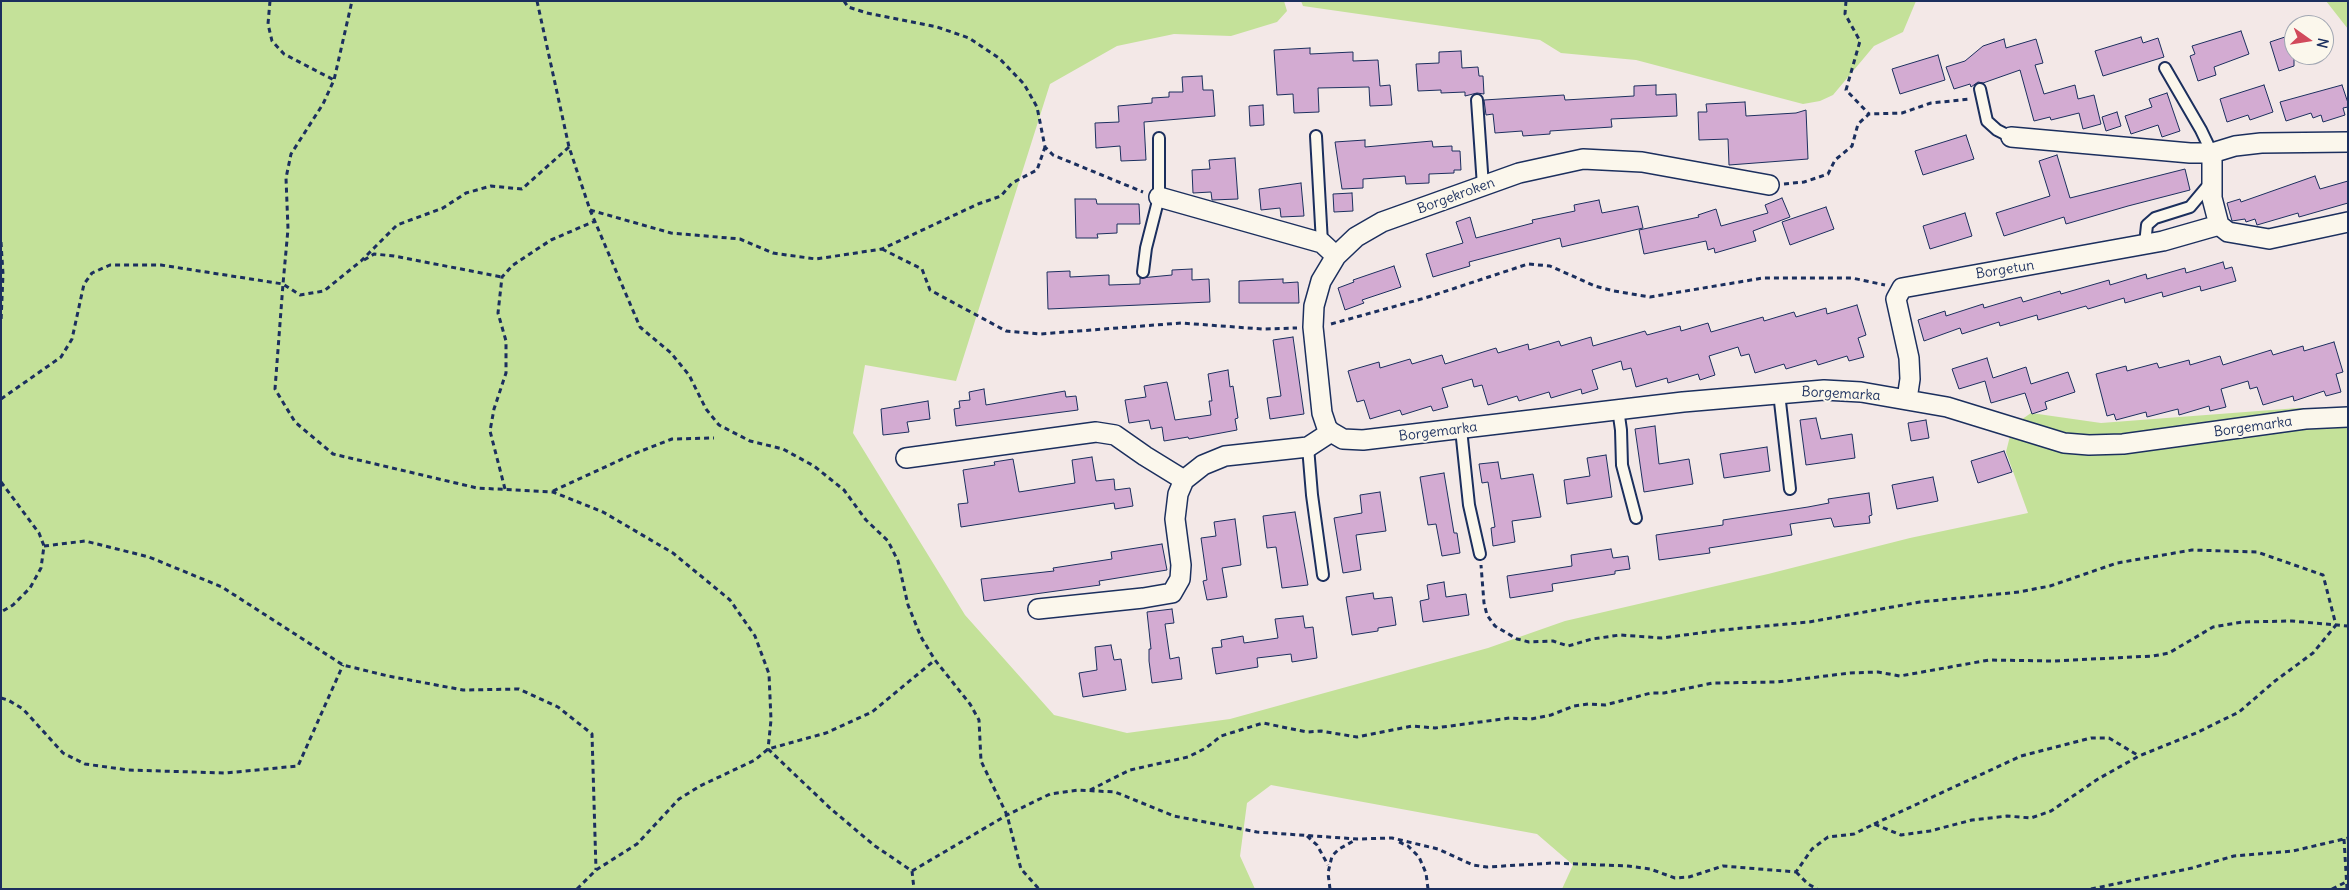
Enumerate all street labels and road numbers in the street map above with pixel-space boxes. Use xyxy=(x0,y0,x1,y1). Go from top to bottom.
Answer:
street label: Borgekroken xyxy=(1415,174,1497,218)
street label: Borgetun xyxy=(1975,257,2035,283)
street label: Borgemarka xyxy=(1801,384,1881,404)
street label: Borgemarka xyxy=(2213,413,2293,441)
street label: Borgemarka xyxy=(1398,419,1478,445)

